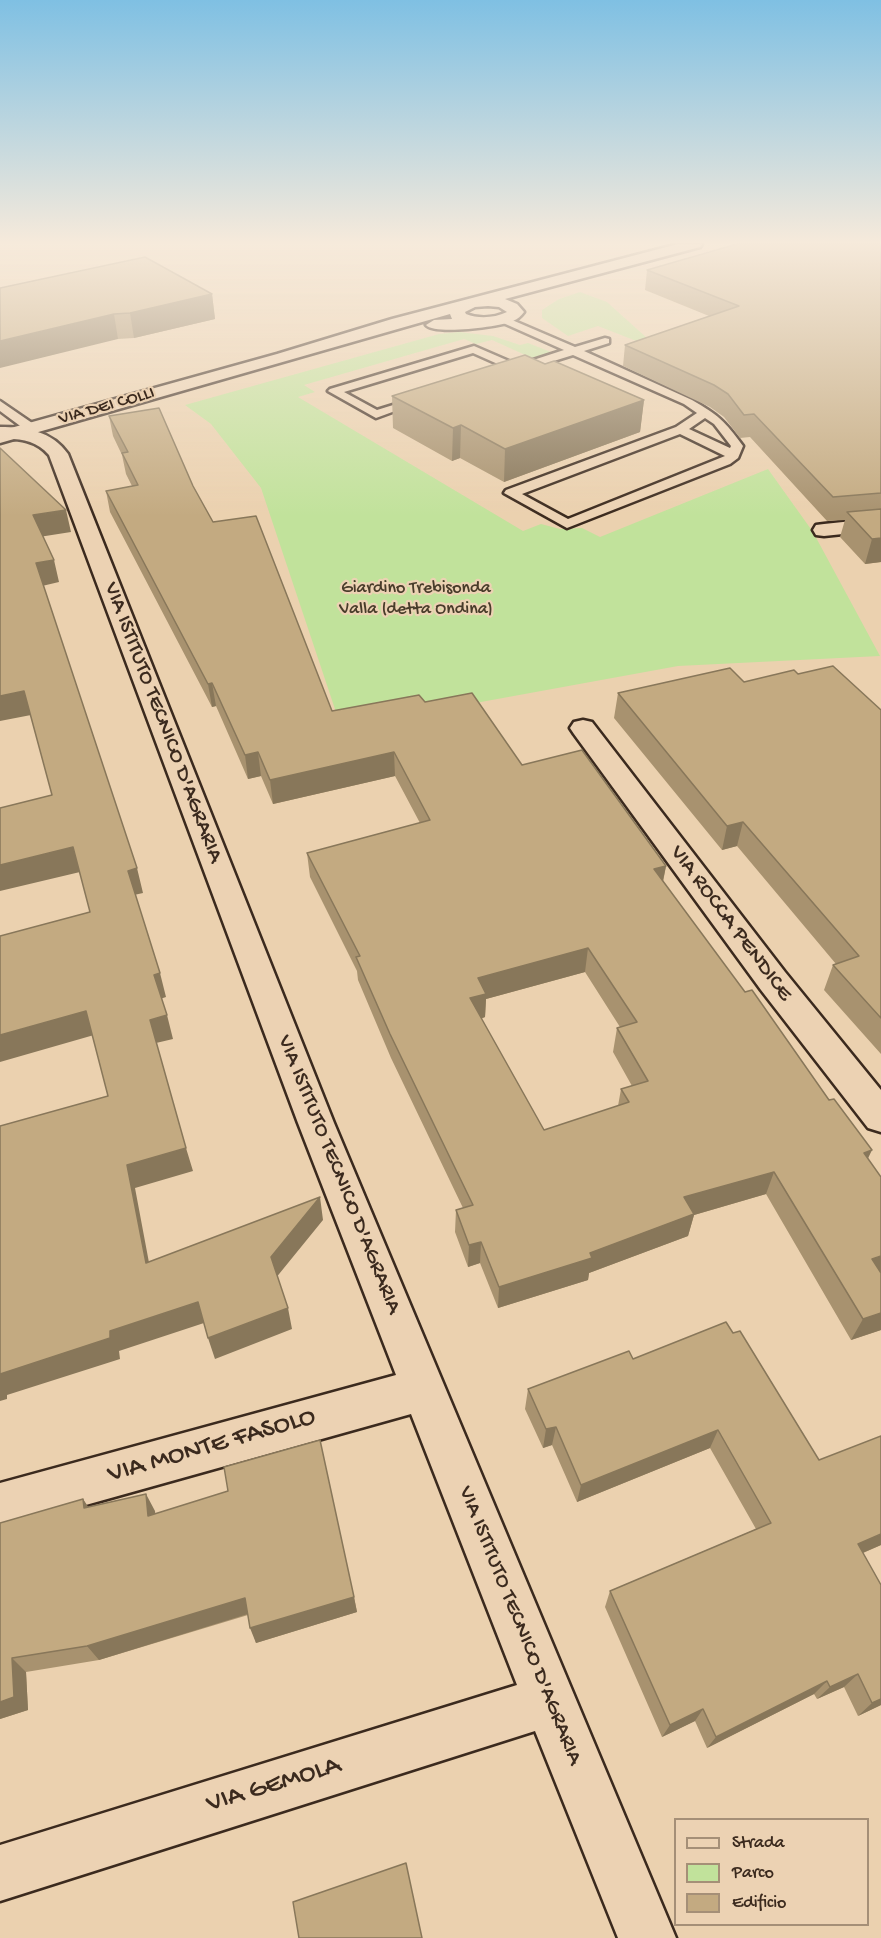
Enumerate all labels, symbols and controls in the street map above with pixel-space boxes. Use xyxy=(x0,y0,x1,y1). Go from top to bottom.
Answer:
street label: VIA DEI COLLI xyxy=(57,383,157,431)
park label: Giardino Trebisonda Valla (detta Ondina) xyxy=(339,578,493,620)
street label: VIA ISTITUTO TECNICO D'AGRARIA xyxy=(96,579,228,867)
street label: VIA ROCCA PENDICE xyxy=(663,841,797,1007)
street label: VIA ISTITUTO TECNICO D'AGRARIA xyxy=(270,1032,406,1318)
street label: VIA MONTE FASOLO xyxy=(104,1402,320,1492)
street label: VIA ISTITUTO TECNICO D'AGRARIA xyxy=(451,1483,587,1769)
street label: VIA GEMOLA xyxy=(203,1750,345,1822)
legend xyxy=(674,1818,869,1926)
text: Strada xyxy=(732,1833,785,1854)
text: Parco xyxy=(732,1863,774,1884)
text: Edificio xyxy=(732,1893,786,1914)

